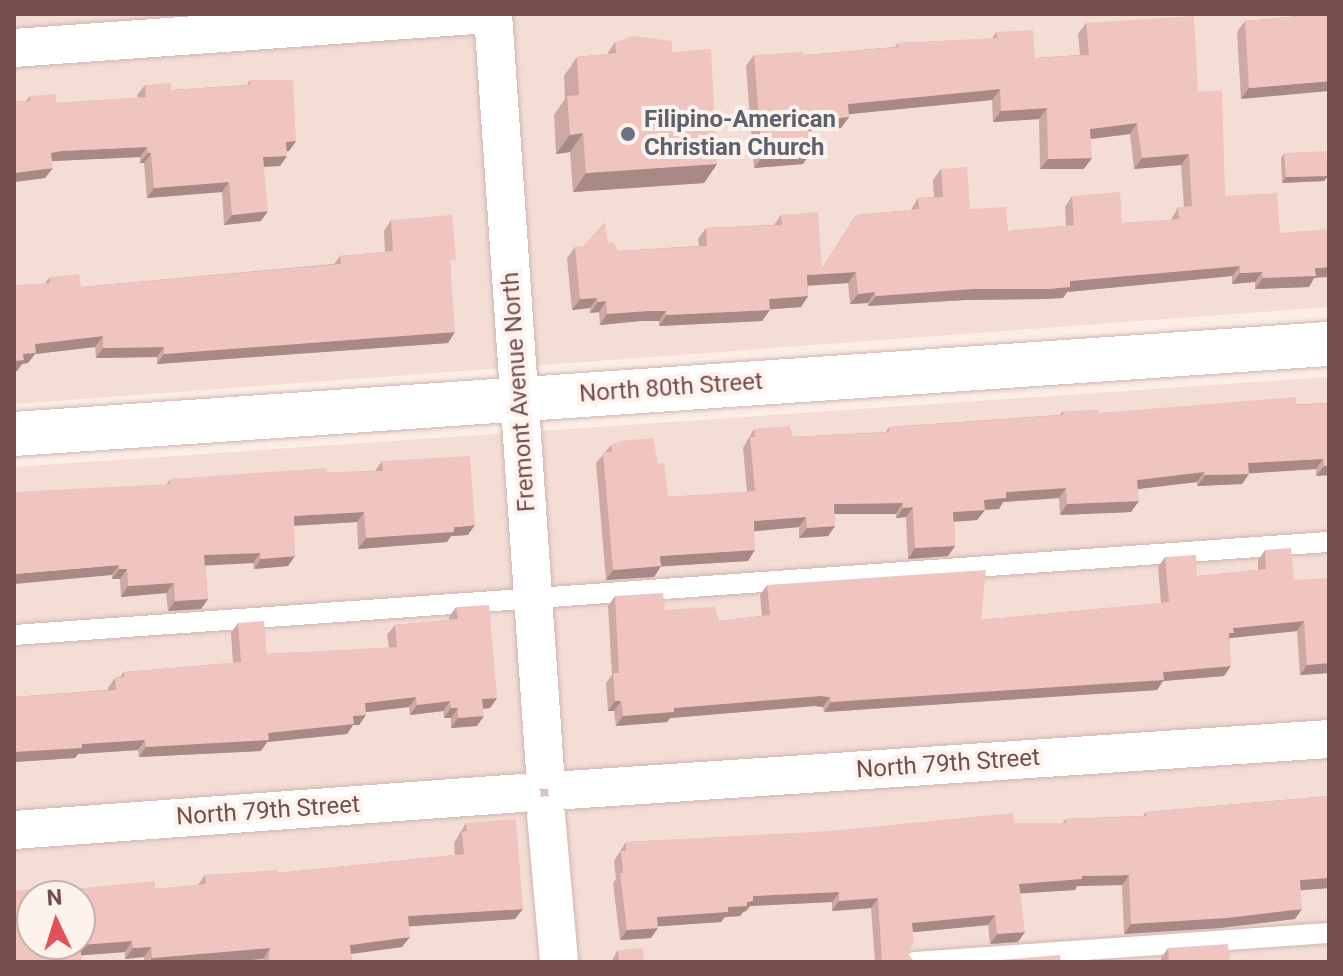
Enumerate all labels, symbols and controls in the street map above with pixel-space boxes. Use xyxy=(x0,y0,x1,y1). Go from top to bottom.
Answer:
place label: Filipino-American Christian Church xyxy=(644,106,836,162)
marker: Filipino-American Christian Church xyxy=(619,125,637,143)
street label: Fremont Avenue North xyxy=(496,271,542,513)
street label: North 80th Street xyxy=(578,367,764,409)
street label: North 79th Street xyxy=(855,743,1041,785)
street label: North 79th Street xyxy=(175,790,361,832)
north arrow xyxy=(16,880,96,960)
text: N xyxy=(46,885,63,911)

